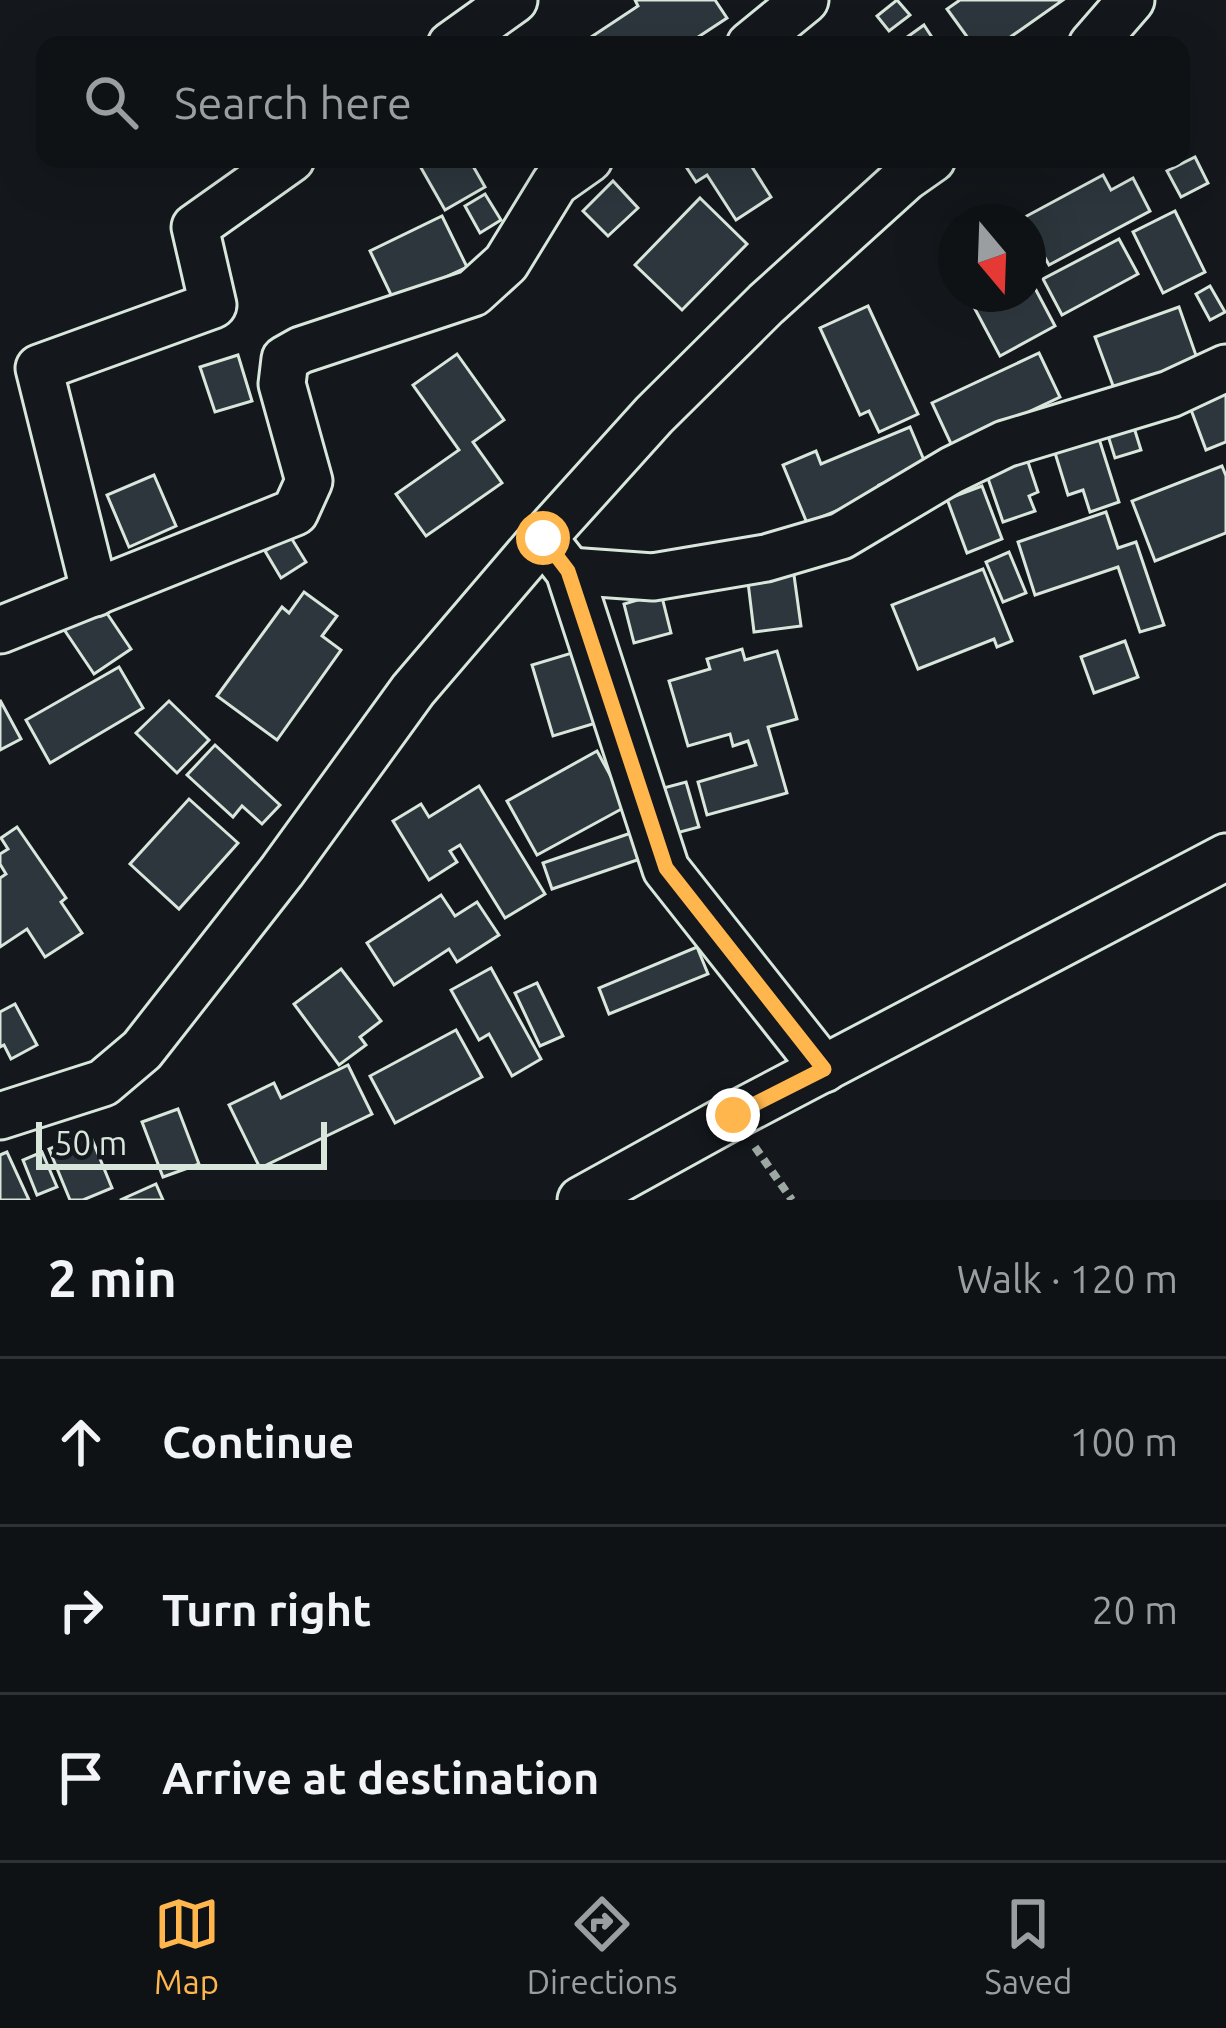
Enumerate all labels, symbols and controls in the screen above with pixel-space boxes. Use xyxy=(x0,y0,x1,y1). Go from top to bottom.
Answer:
search box xyxy=(36,36,1190,168)
icon: search xyxy=(78,69,144,135)
text: Search here xyxy=(174,77,412,128)
north arrow xyxy=(938,204,1046,312)
route start xyxy=(516,511,570,565)
route end xyxy=(706,1088,760,1142)
scale bar xyxy=(36,1116,327,1169)
text: 50 m xyxy=(54,1124,127,1161)
text: 2 min xyxy=(48,1249,177,1307)
text: Walk · 120 m xyxy=(957,1257,1178,1300)
icon: ahead xyxy=(48,1409,114,1475)
text: Continue xyxy=(162,1416,354,1467)
text: 100 m xyxy=(1069,1420,1178,1463)
icon: right xyxy=(48,1577,114,1643)
text: Turn right xyxy=(162,1584,371,1635)
text: 20 m xyxy=(1091,1588,1178,1631)
icon: arrive xyxy=(48,1745,114,1811)
text: Arrive at destination xyxy=(162,1752,599,1803)
tab: Map xyxy=(154,1891,220,2000)
tab: Directions xyxy=(527,1891,677,2000)
tab: Saved xyxy=(985,1891,1072,2000)

